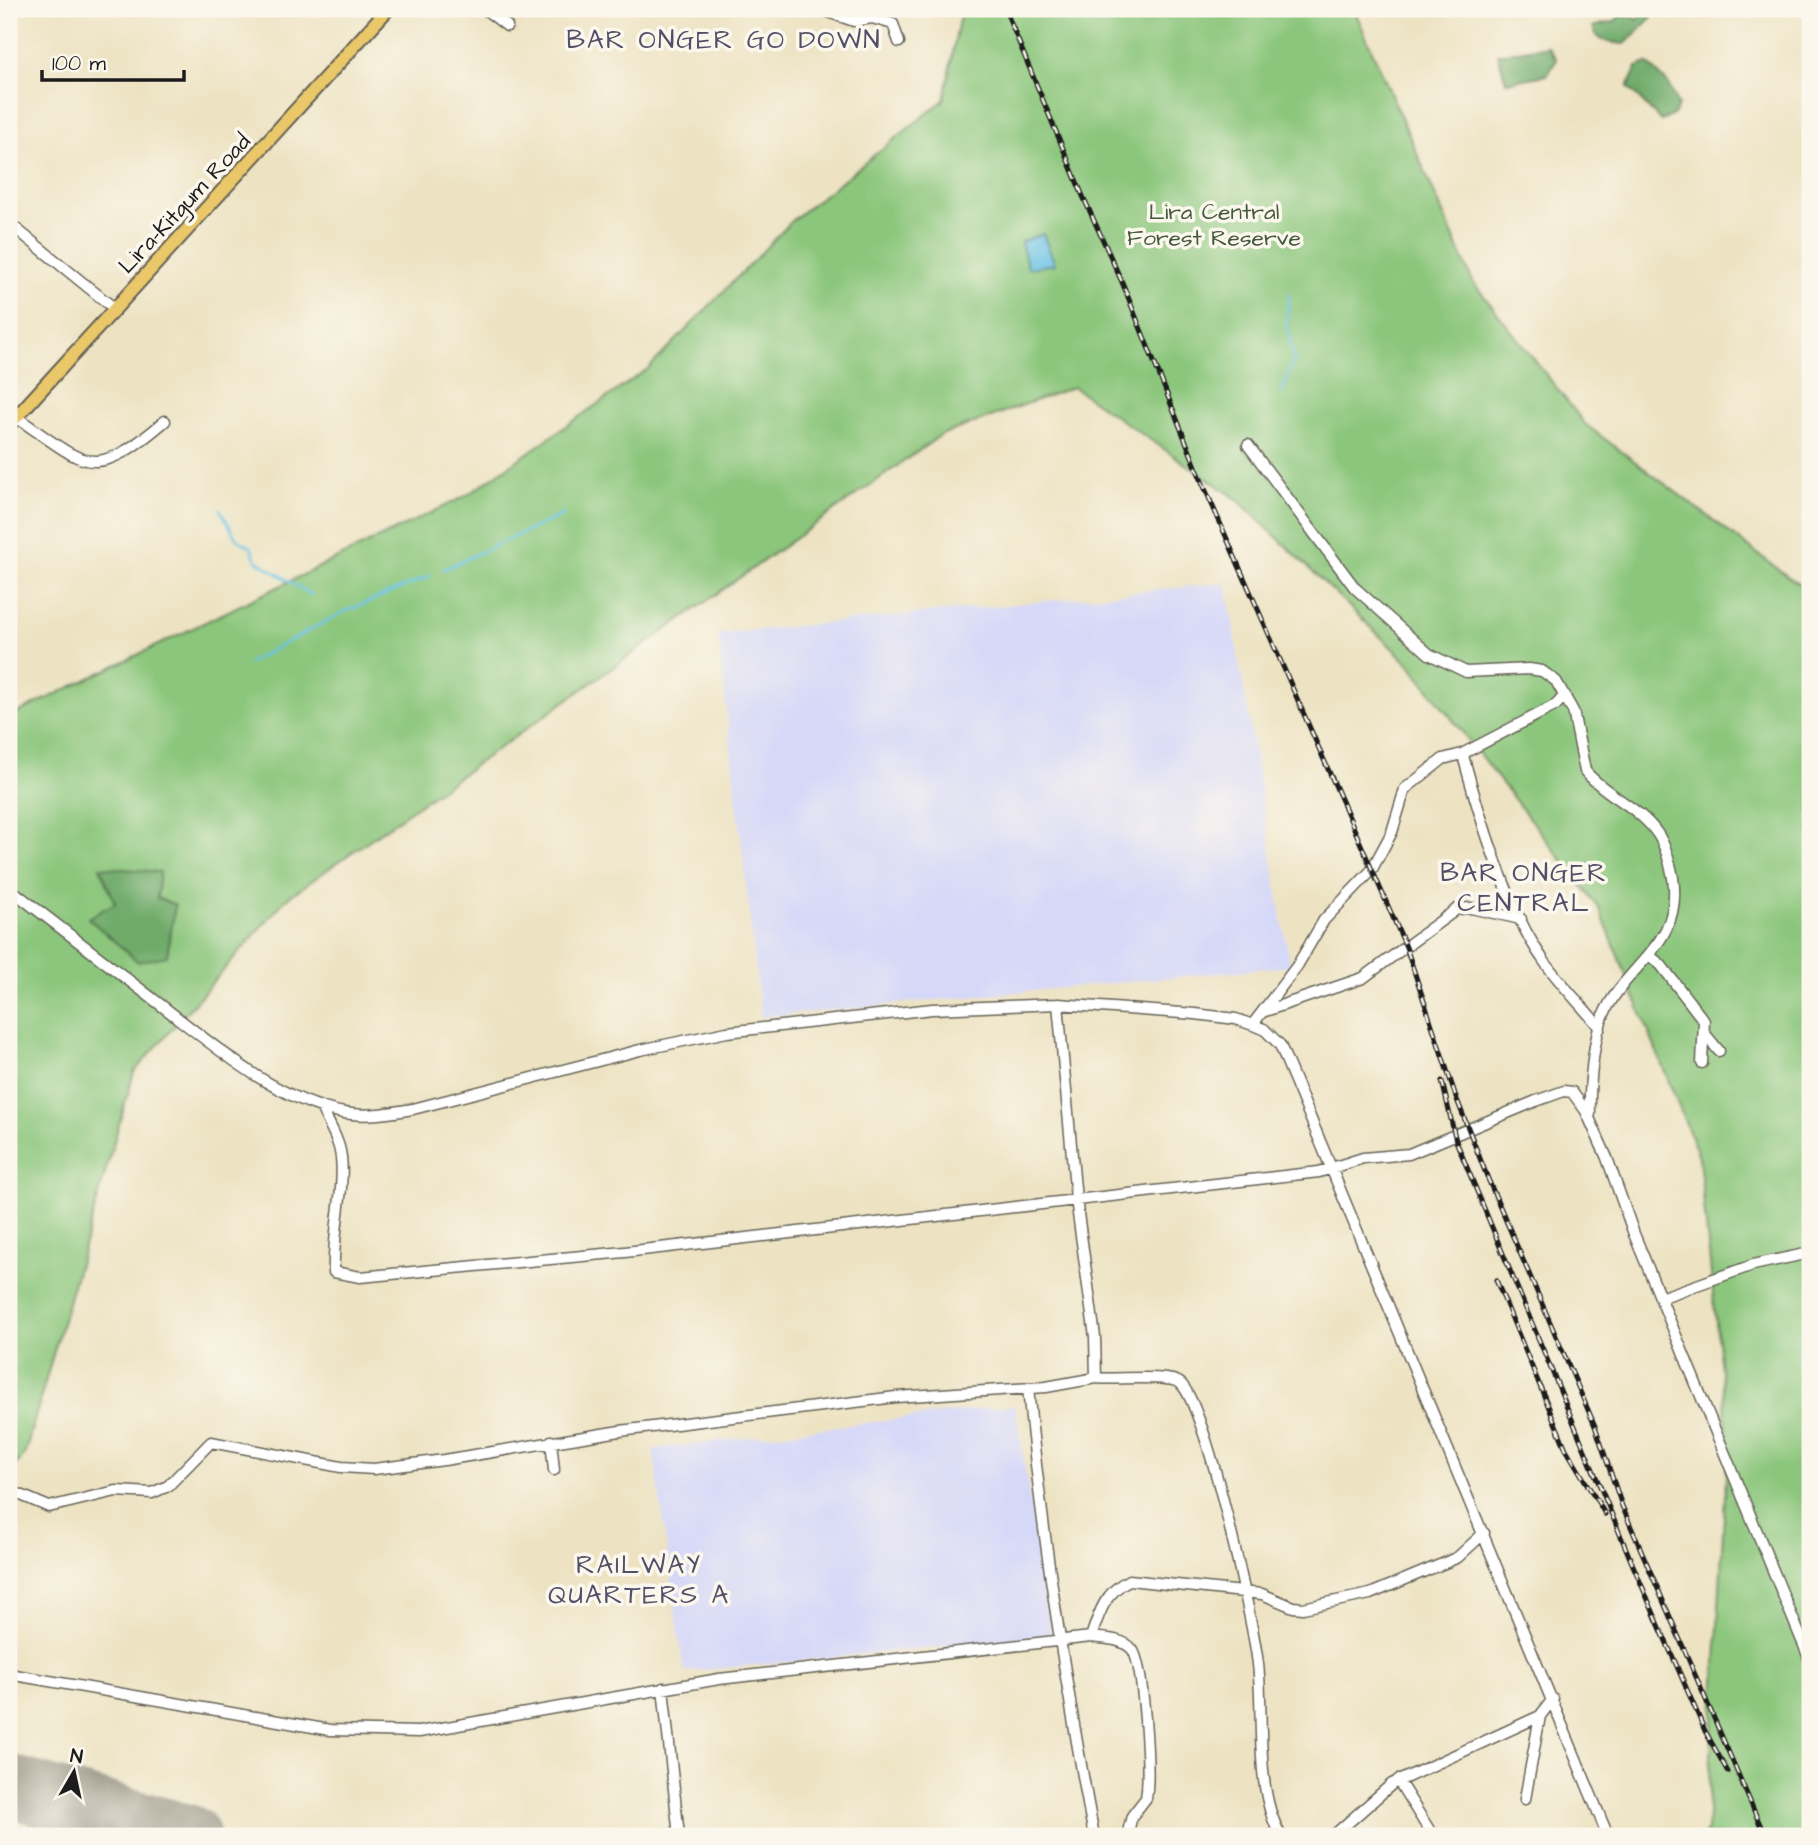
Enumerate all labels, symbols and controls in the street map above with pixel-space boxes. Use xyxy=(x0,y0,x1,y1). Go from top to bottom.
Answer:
district label: BAR ONGER GO DOWN xyxy=(567,22,882,58)
scale bar xyxy=(42,38,184,82)
text: 100 m xyxy=(52,49,107,78)
street label: Lira-Kitgum Road xyxy=(111,126,259,282)
park label: Lira Central Forest Reserve xyxy=(1127,196,1301,254)
district label: BAR ONGER CENTRAL xyxy=(1440,855,1608,921)
district label: RAILWAY QUARTERS A xyxy=(548,1547,730,1613)
north arrow xyxy=(38,1736,108,1806)
text: N xyxy=(68,1742,85,1771)

